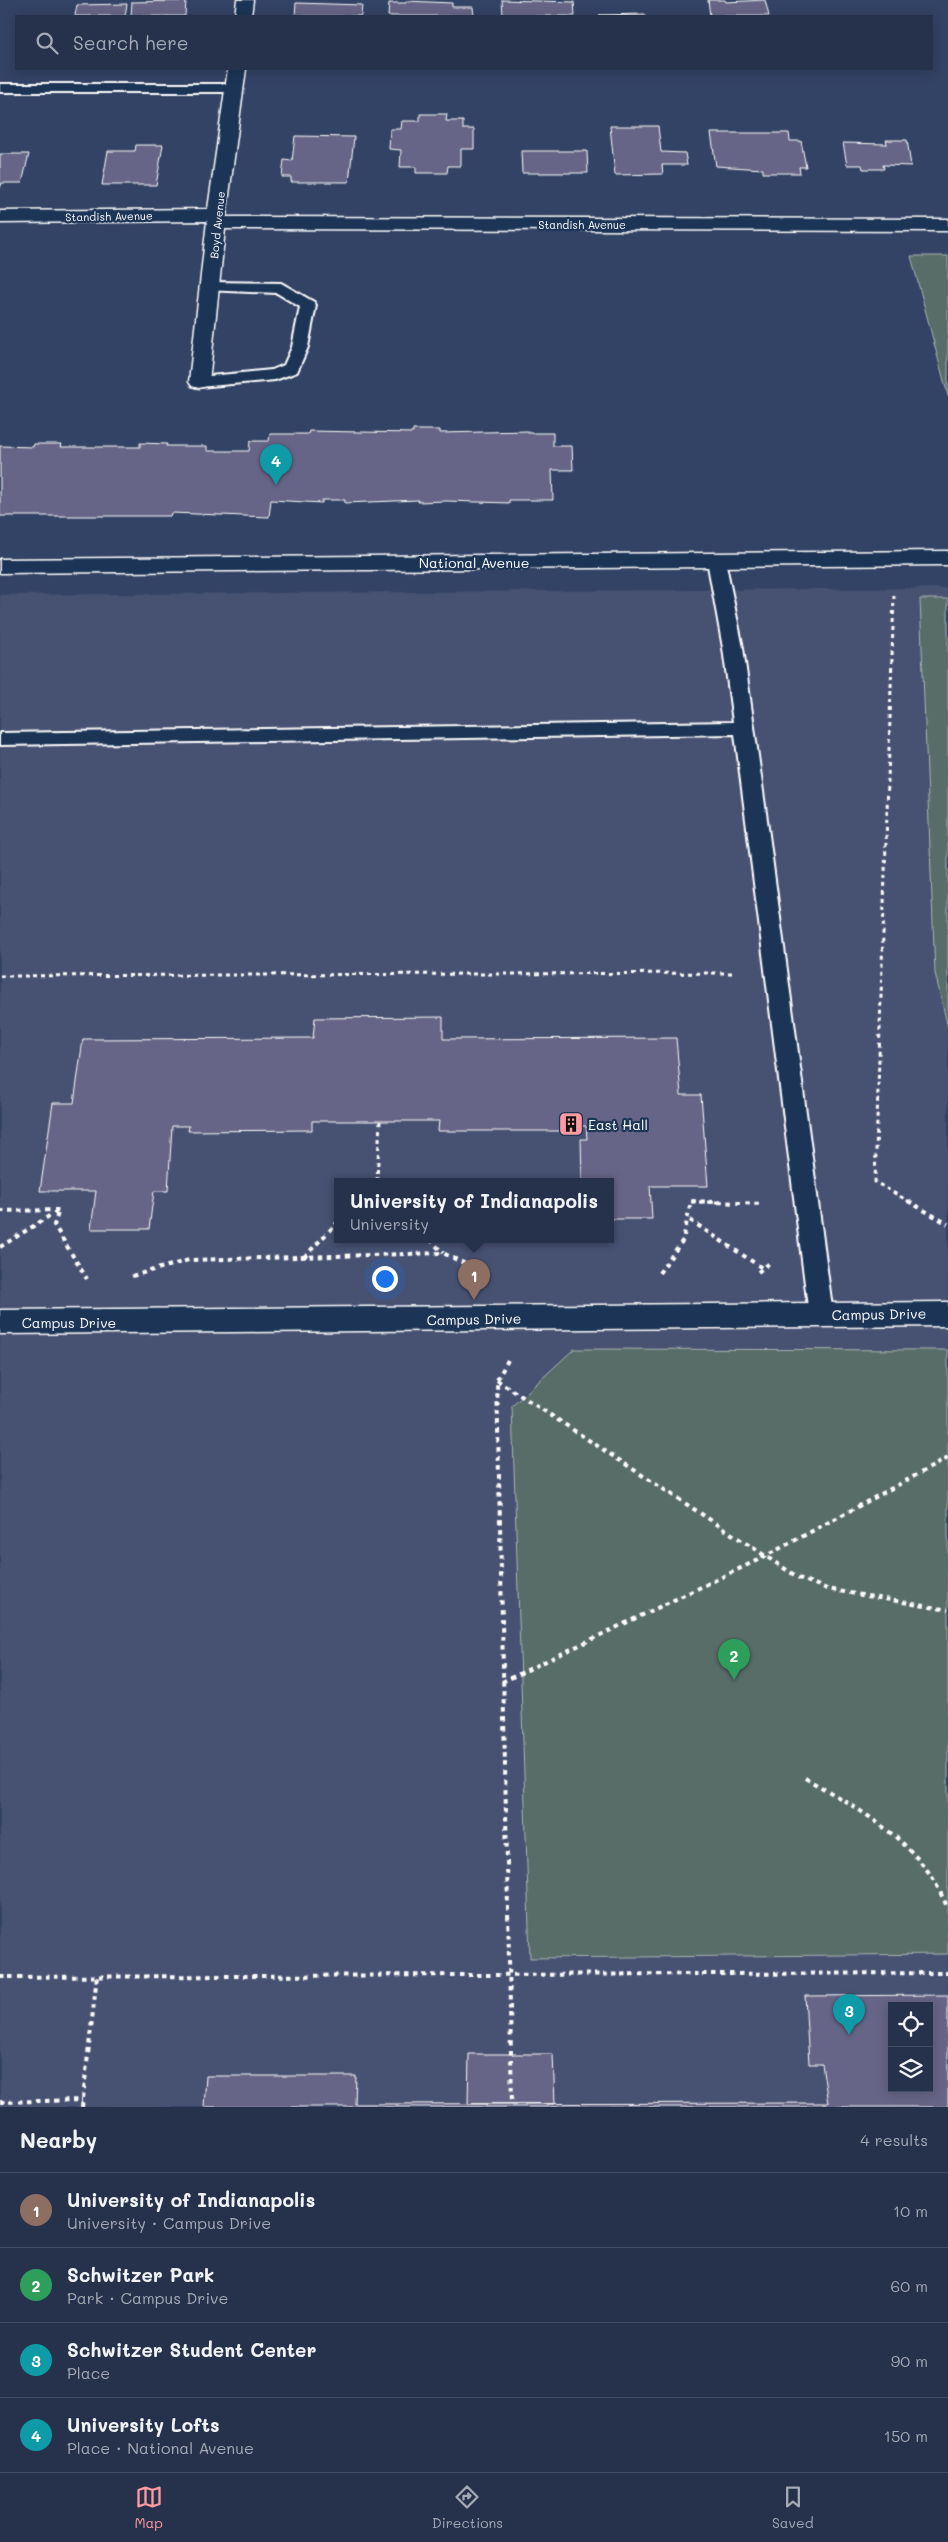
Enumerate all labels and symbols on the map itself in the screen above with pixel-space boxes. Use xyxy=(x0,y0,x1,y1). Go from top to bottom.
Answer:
street label: Boyd Avenue xyxy=(206,190,228,259)
street label: Standish Avenue xyxy=(65,208,153,224)
street label: Standish Avenue xyxy=(538,217,626,232)
pin: 4 xyxy=(260,444,292,485)
street label: National Avenue xyxy=(419,553,529,572)
building icon: East Hall xyxy=(558,1111,584,1137)
place label: East Hall xyxy=(588,1115,648,1134)
pin: 1 xyxy=(458,1259,490,1300)
your location xyxy=(372,1266,398,1292)
street label: Campus Drive xyxy=(832,1304,926,1324)
street label: Campus Drive xyxy=(427,1309,521,1329)
street label: Campus Drive xyxy=(22,1313,116,1332)
pin: 2 xyxy=(718,1639,750,1680)
pin: 3 xyxy=(833,1994,865,2035)

